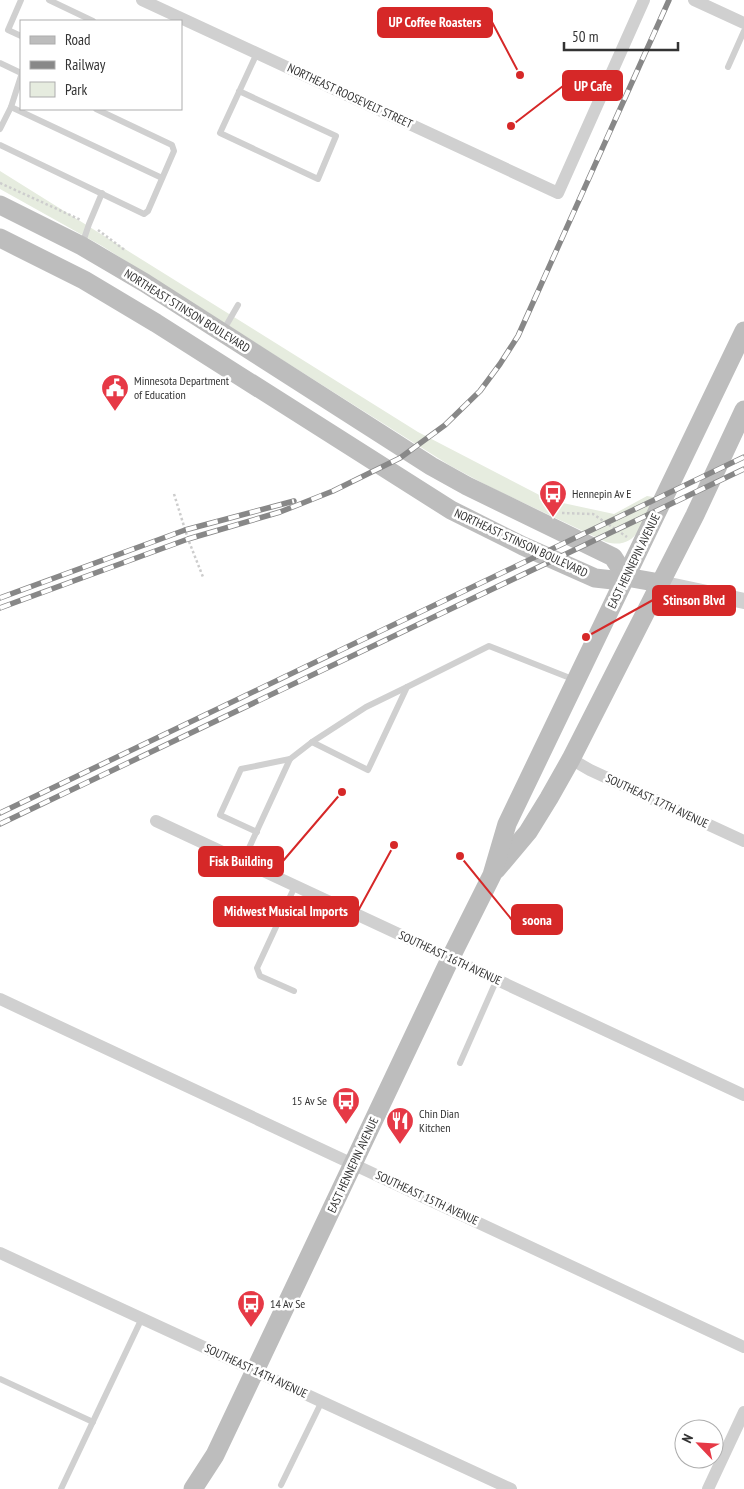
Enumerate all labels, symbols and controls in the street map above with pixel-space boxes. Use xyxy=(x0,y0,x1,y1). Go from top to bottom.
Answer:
callout: UP Coffee Roasters xyxy=(378,8,492,37)
text: UP Coffee Roasters xyxy=(388,13,482,31)
legend xyxy=(20,20,182,110)
scale bar xyxy=(564,20,678,52)
text: 50 m xyxy=(572,27,598,46)
text: Road xyxy=(65,30,91,49)
text: Railway xyxy=(65,55,106,74)
street label: NORTHEAST ROOSEVELT STREET xyxy=(285,60,416,131)
callout: UP Cafe xyxy=(563,71,622,100)
text: UP Cafe xyxy=(574,77,612,95)
text: Park xyxy=(65,80,87,99)
street label: NORTHEAST STINSON BOULEVARD xyxy=(122,266,253,355)
public building icon: Minnesota Department of Education xyxy=(100,373,130,412)
place label: Minnesota Department of Education xyxy=(134,373,230,402)
bus stop icon: Hennepin Av E xyxy=(538,479,568,518)
place label: Hennepin Av E xyxy=(572,486,632,501)
street label: NORTHEAST STINSON BOULEVARD xyxy=(452,505,590,580)
street label: EAST HENNEPIN AVENUE xyxy=(604,511,663,611)
callout: Stinson Blvd xyxy=(653,586,735,615)
text: Stinson Blvd xyxy=(663,591,725,609)
street label: SOUTHEAST 17TH AVENUE xyxy=(603,770,711,831)
callout: Fisk Building xyxy=(199,847,283,876)
text: Fisk Building xyxy=(209,852,273,870)
callout: Midwest Musical Imports xyxy=(214,897,358,926)
text: Midwest Musical Imports xyxy=(224,902,348,920)
callout: soona xyxy=(512,905,562,934)
text: soona xyxy=(522,911,552,929)
street label: SOUTHEAST 16TH AVENUE xyxy=(396,927,504,988)
bus stop icon: 15 Av Se xyxy=(331,1086,361,1125)
place label: 15 Av Se xyxy=(292,1093,327,1108)
restaurant icon: Chin Dian Kitchen xyxy=(385,1106,415,1145)
place label: Chin Dian Kitchen xyxy=(419,1106,459,1135)
street label: EAST HENNEPIN AVENUE xyxy=(324,1115,381,1215)
street label: SOUTHEAST 15TH AVENUE xyxy=(373,1167,481,1228)
bus stop icon: 14 Av Se xyxy=(236,1289,266,1328)
place label: 14 Av Se xyxy=(270,1296,305,1311)
street label: SOUTHEAST 14TH AVENUE xyxy=(202,1340,310,1401)
north arrow xyxy=(674,1419,724,1469)
text: N xyxy=(677,1431,697,1446)

